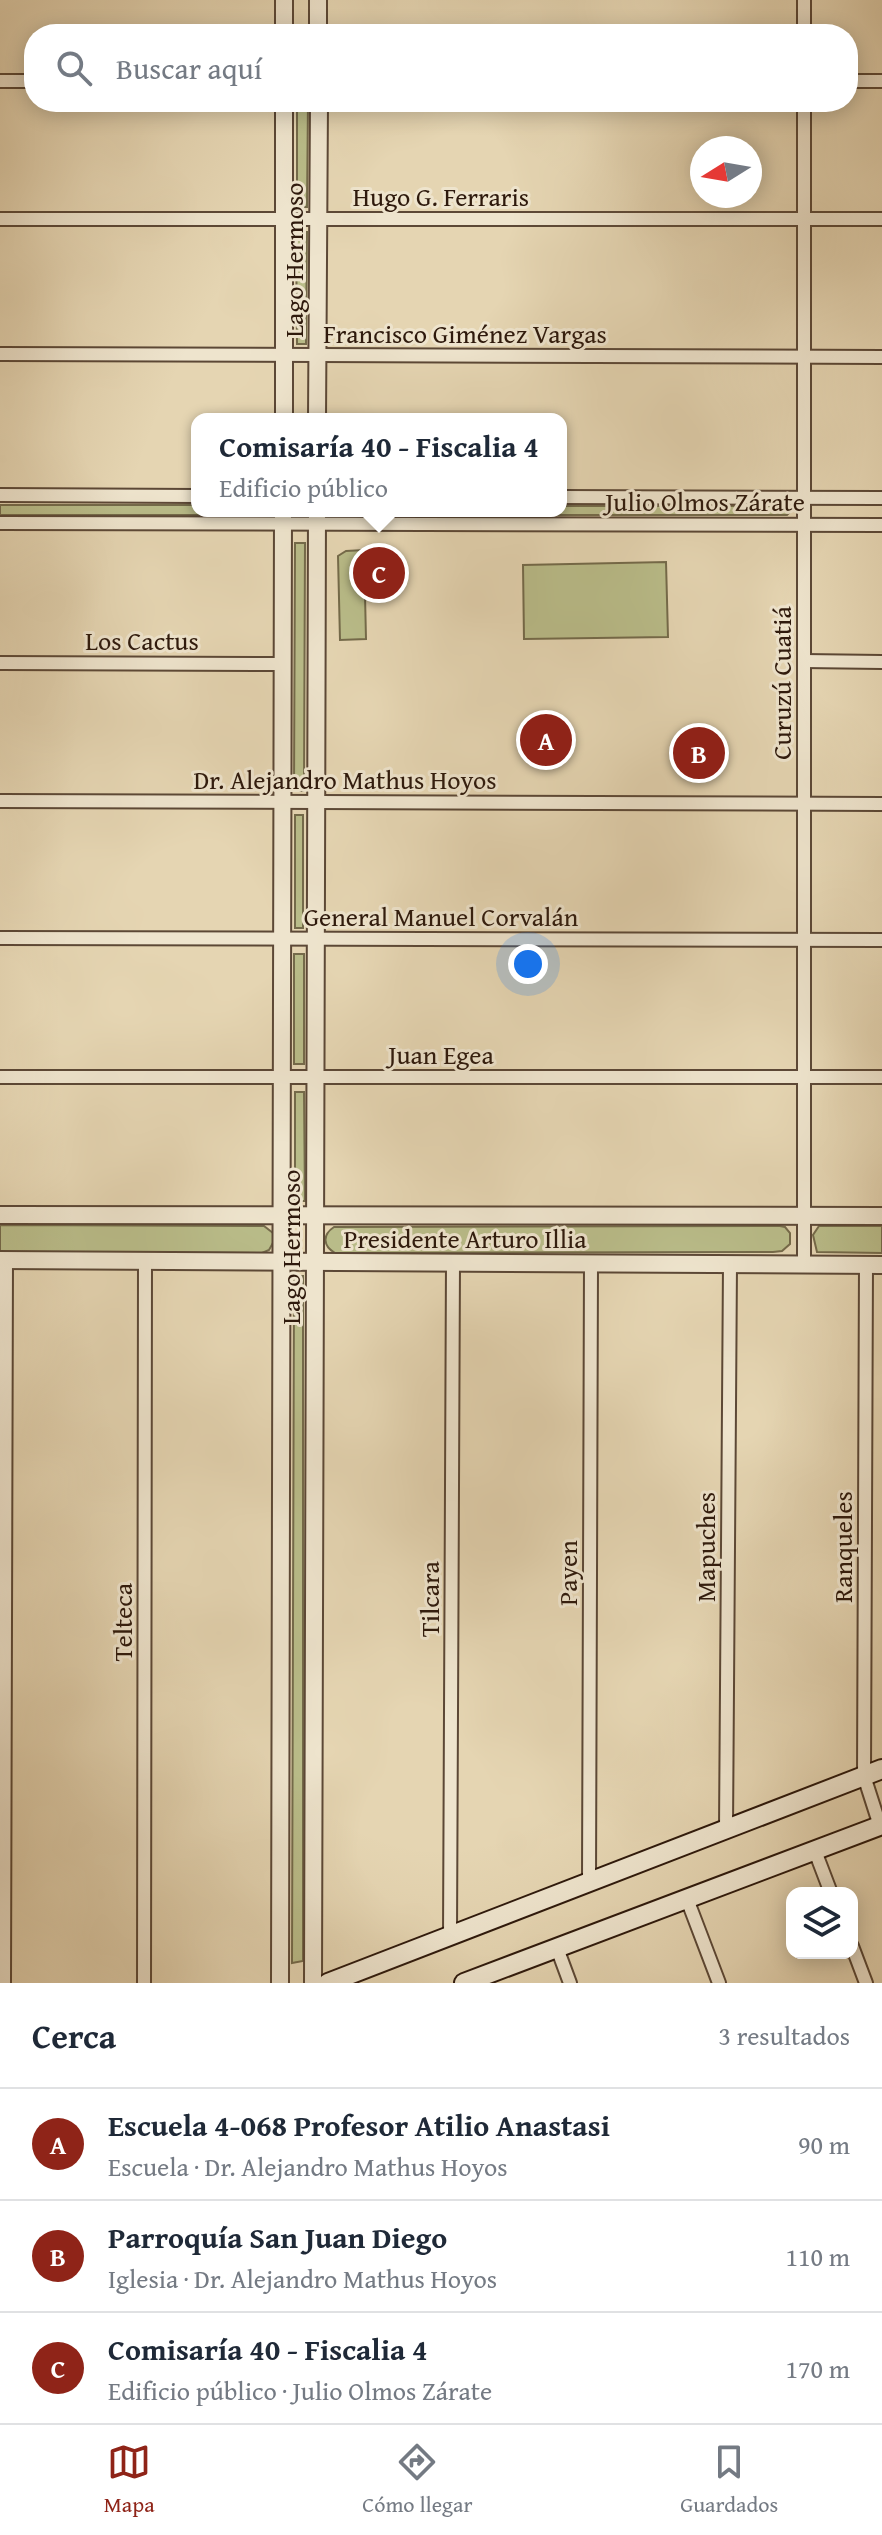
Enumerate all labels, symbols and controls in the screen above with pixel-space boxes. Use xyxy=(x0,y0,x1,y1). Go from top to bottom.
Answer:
search box xyxy=(24,24,858,112)
icon: search xyxy=(52,46,96,90)
text: Buscar aquí xyxy=(116,46,262,90)
north arrow xyxy=(690,136,762,208)
street label: Hugo G. Ferraris xyxy=(353,177,529,216)
street label: Lago Hermoso xyxy=(274,182,313,338)
street label: Francisco Giménez Vargas xyxy=(323,314,607,353)
popup xyxy=(191,413,567,517)
text: Comisaría 40 - Fiscalia 4 xyxy=(219,424,539,468)
text: Edificio público xyxy=(219,468,388,507)
street label: Julio Olmos Zárate xyxy=(602,482,805,521)
pin: C xyxy=(353,543,405,603)
street label: Curuzú Cuatiá xyxy=(762,606,801,760)
street label: Los Cactus xyxy=(85,621,199,660)
pin: A xyxy=(520,710,572,770)
pin: B xyxy=(673,723,725,783)
street label: Dr. Alejandro Mathus Hoyos xyxy=(194,760,497,799)
street label: General Manuel Corvalán xyxy=(304,897,579,936)
your location xyxy=(508,944,548,984)
street label: Juan Egea xyxy=(385,1035,494,1074)
street label: Lago Hermoso xyxy=(271,1169,310,1325)
street label: Presidente Arturo Illia xyxy=(343,1219,587,1258)
street label: Ranqueles xyxy=(823,1491,862,1603)
street label: Mapuches xyxy=(686,1492,725,1602)
street label: Payen xyxy=(548,1540,587,1606)
street label: Tilcara xyxy=(410,1560,449,1637)
street label: Telteca xyxy=(103,1582,142,1661)
map controls xyxy=(786,1887,858,1959)
button: layers xyxy=(786,1887,858,1959)
text: Cerca xyxy=(32,2011,116,2060)
text: 3 resultados xyxy=(719,2016,850,2055)
text: Escuela 4-068 Profesor Atilio Anastasi xyxy=(108,2103,610,2147)
text: A xyxy=(50,2125,66,2164)
text: 90 m xyxy=(798,2125,850,2164)
text: Escuela · Dr. Alejandro Mathus Hoyos xyxy=(108,2147,508,2186)
text: Parroquía San Juan Diego xyxy=(108,2215,447,2259)
text: B xyxy=(50,2237,66,2276)
text: 110 m xyxy=(785,2237,850,2276)
text: Iglesia · Dr. Alejandro Mathus Hoyos xyxy=(108,2259,497,2298)
text: Comisaría 40 - Fiscalia 4 xyxy=(108,2327,427,2371)
text: C xyxy=(51,2349,65,2388)
text: 170 m xyxy=(785,2349,850,2388)
text: Edificio público · Julio Olmos Zárate xyxy=(108,2371,492,2410)
tab: Mapa xyxy=(104,2440,155,2520)
tab: Cómo llegar xyxy=(362,2440,473,2520)
tab: Guardados xyxy=(680,2440,778,2520)

